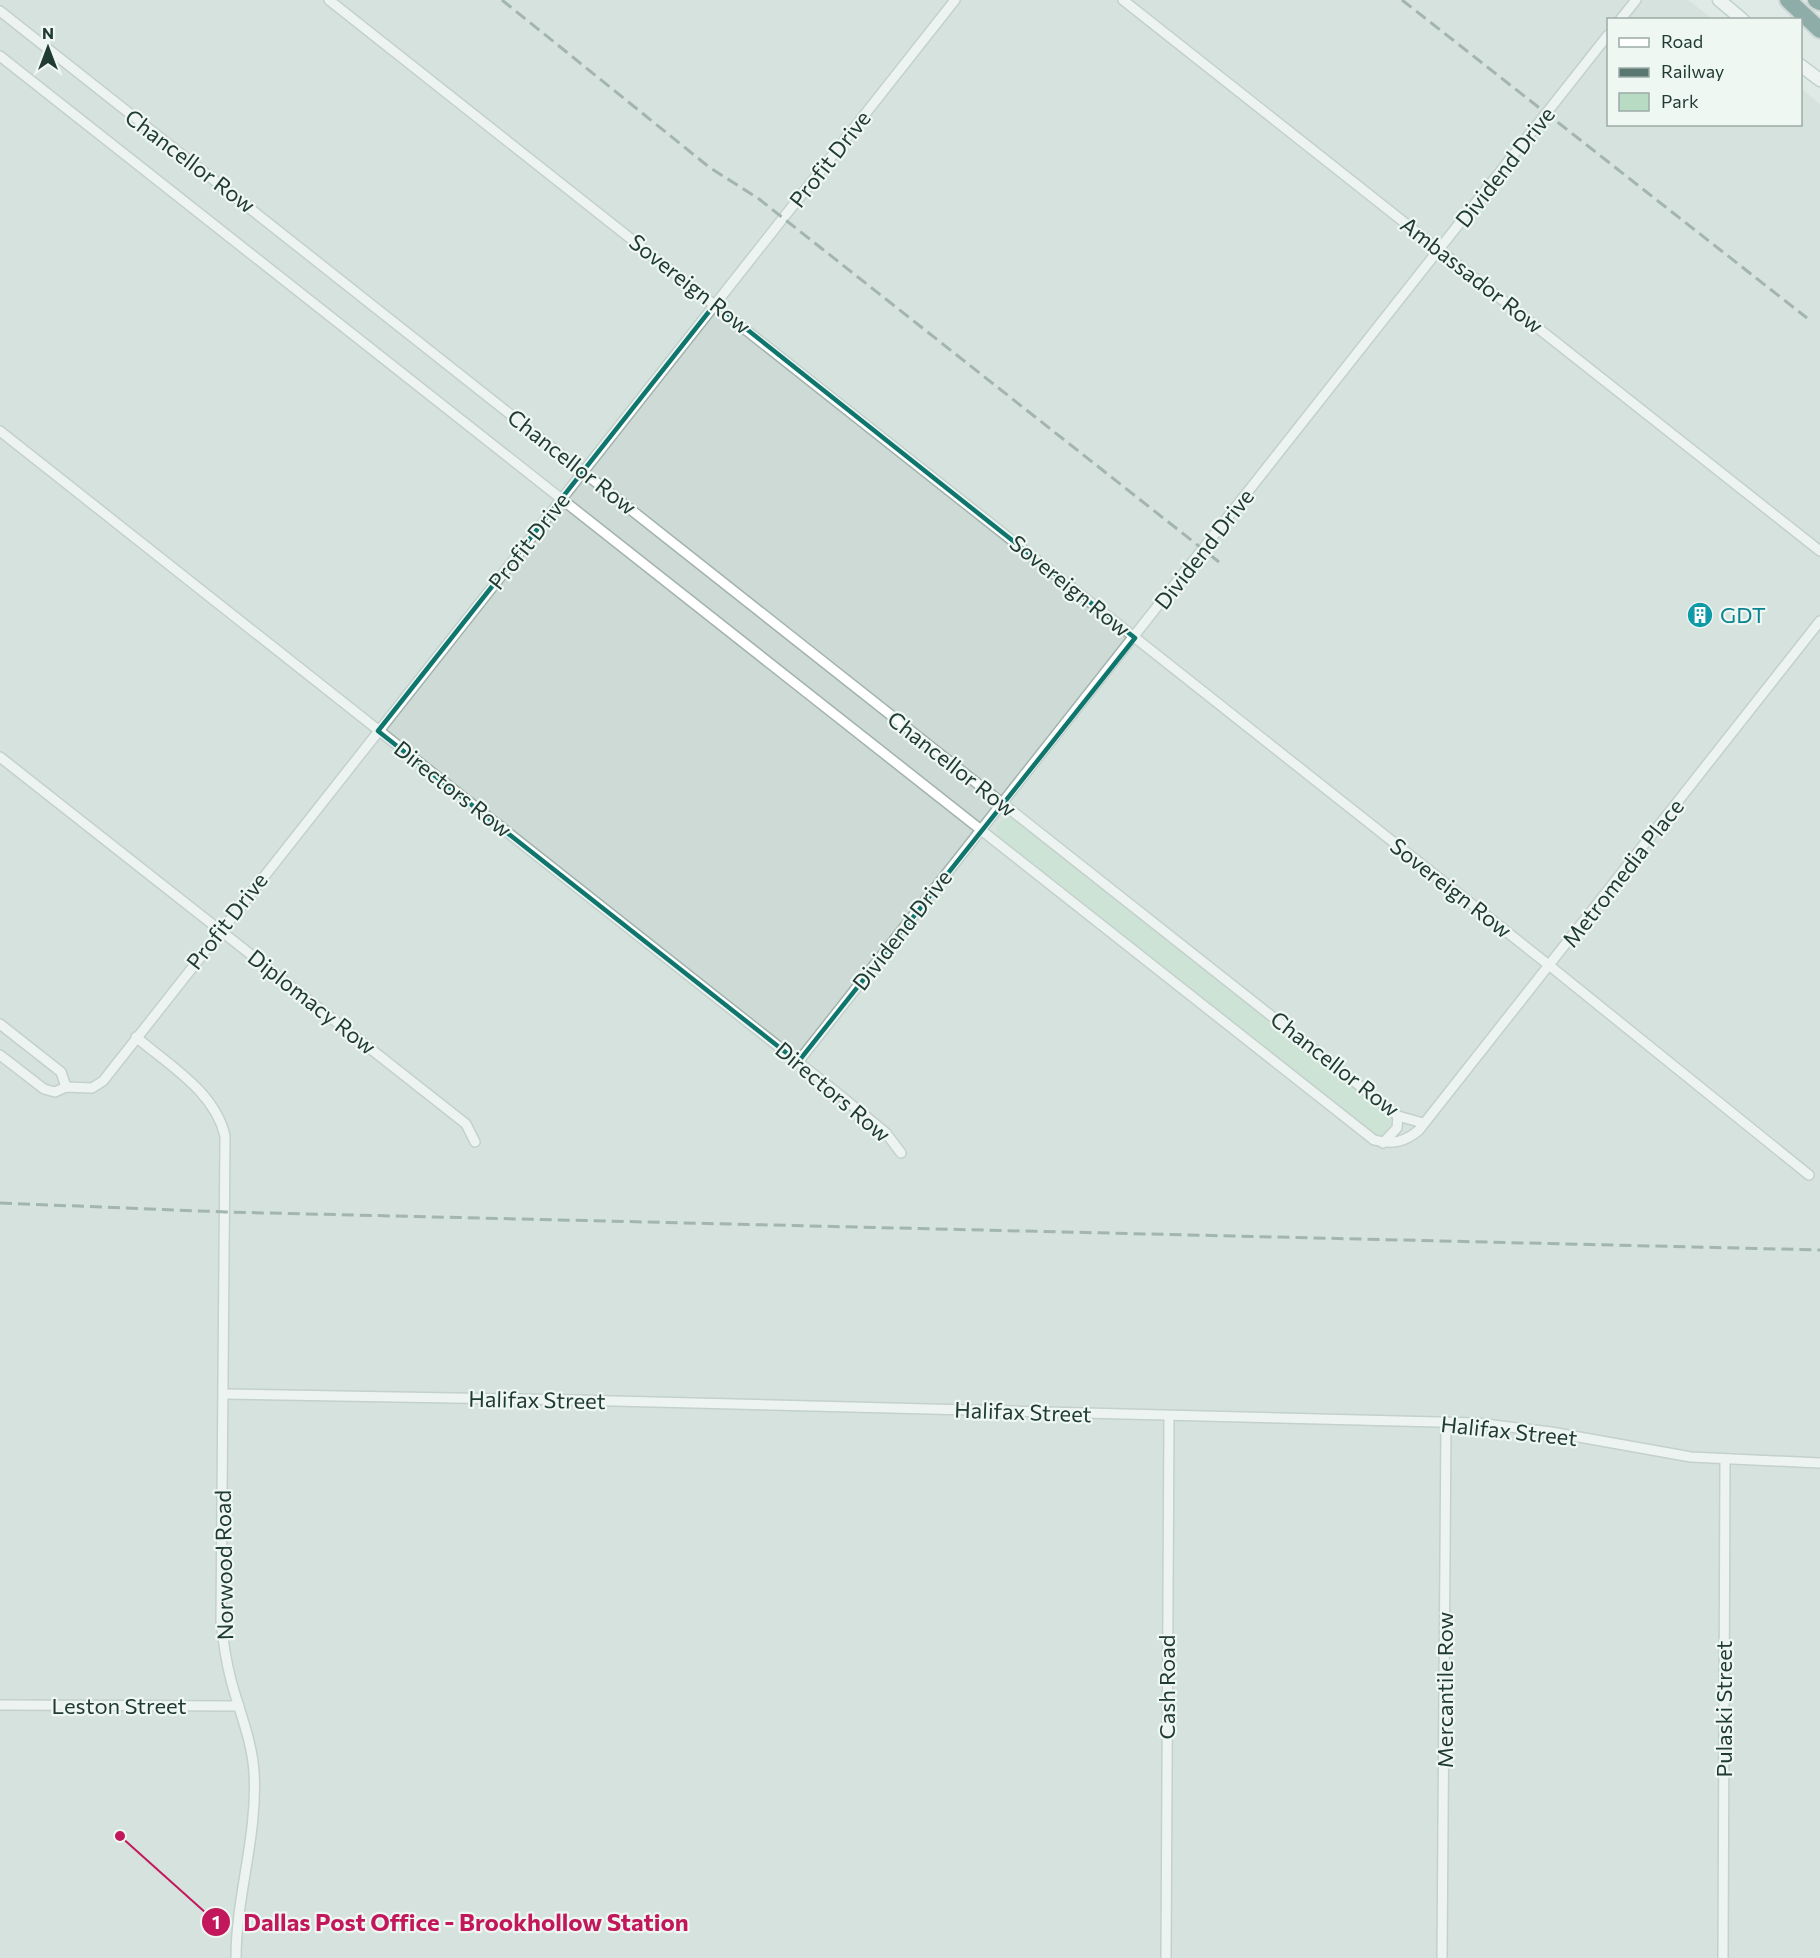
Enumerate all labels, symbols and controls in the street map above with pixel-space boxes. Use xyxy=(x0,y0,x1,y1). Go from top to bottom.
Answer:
north arrow xyxy=(18,18,78,78)
legend xyxy=(1607,18,1802,126)
text: N xyxy=(42,23,54,42)
text: Road xyxy=(1661,30,1703,52)
text: Railway xyxy=(1661,60,1724,82)
text: Park xyxy=(1661,90,1699,112)
street label: Dividend Drive xyxy=(1449,101,1560,232)
street label: Chancellor Row xyxy=(120,103,261,219)
street label: Profit Drive xyxy=(783,105,876,213)
street label: Ambassador Row xyxy=(1396,211,1549,339)
street label: Sovereign Row xyxy=(624,228,757,340)
street label: Chancellor Row xyxy=(503,403,642,520)
street label: Dividend Drive xyxy=(1148,483,1259,614)
street label: Profit Drive xyxy=(482,487,575,595)
street label: Sovereign Row xyxy=(1005,529,1136,643)
building icon: GDT xyxy=(1685,600,1715,630)
place label: GDT xyxy=(1720,601,1766,628)
street label: Chancellor Row xyxy=(883,705,1022,822)
street label: Directors Row xyxy=(389,734,518,843)
street label: Metromedia Place xyxy=(1556,793,1689,952)
street label: Sovereign Row xyxy=(1385,832,1518,944)
street label: Dividend Drive xyxy=(846,864,957,995)
street label: Profit Drive xyxy=(180,867,273,975)
street label: Diplomacy Row xyxy=(243,943,382,1060)
street label: Chancellor Row xyxy=(1266,1005,1405,1122)
street label: Directors Row xyxy=(770,1036,897,1148)
street label: Halifax Street xyxy=(468,1385,606,1414)
street label: Halifax Street xyxy=(954,1396,1092,1427)
street label: Halifax Street xyxy=(1439,1410,1579,1451)
street label: Norwood Road xyxy=(209,1490,238,1640)
street label: Mercantile Row xyxy=(1431,1611,1458,1768)
street label: Cash Road xyxy=(1153,1635,1180,1739)
street label: Pulaski Street xyxy=(1710,1640,1737,1778)
street label: Leston Street xyxy=(51,1692,187,1719)
callout: Dallas Post Office - Brookhollow Station xyxy=(201,1901,701,1943)
text: Dallas Post Office - Brookhollow Station xyxy=(243,1907,689,1936)
text: 1 xyxy=(212,1911,220,1933)

